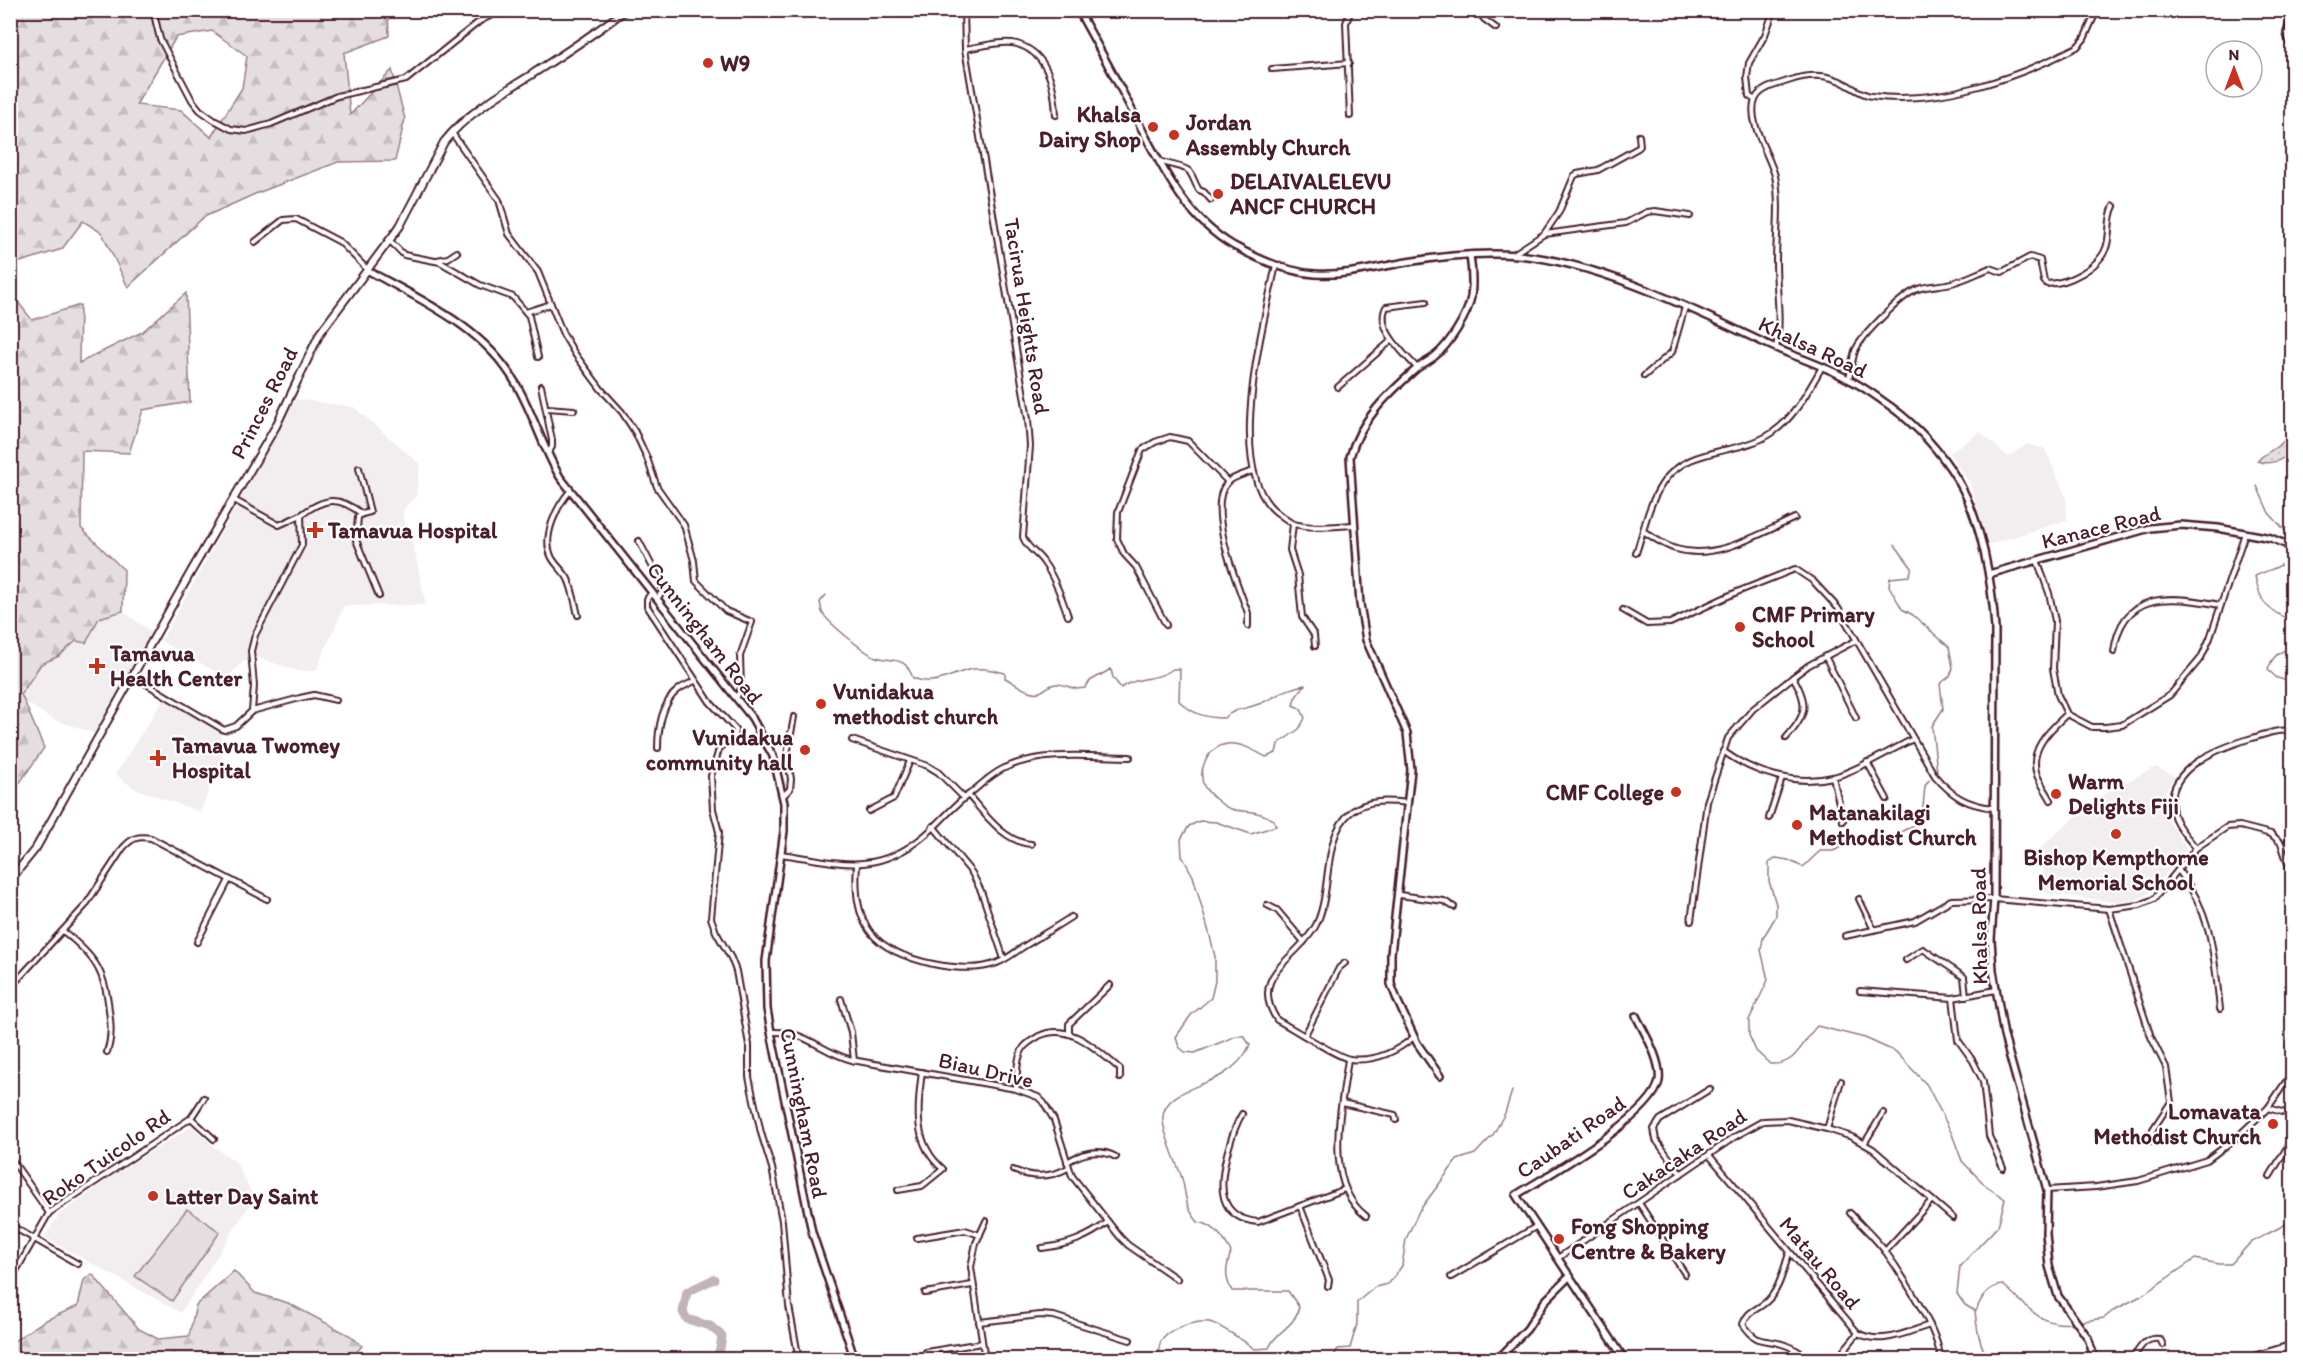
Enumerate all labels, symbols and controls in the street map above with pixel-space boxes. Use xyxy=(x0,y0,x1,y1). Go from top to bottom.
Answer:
north arrow xyxy=(2204,39,2264,99)
text: N xyxy=(2229,45,2239,64)
place label: W9 xyxy=(720,50,750,77)
marker: W9 xyxy=(701,56,715,70)
place label: Khalsa Dairy Shop xyxy=(1038,101,1141,153)
place label: Jordan Assembly Church xyxy=(1185,109,1351,161)
marker: Khalsa Dairy Shop xyxy=(1146,120,1160,134)
marker: Jordan Assembly Church xyxy=(1167,128,1181,142)
place label: DELAIVALELEVU ANCF CHURCH xyxy=(1229,168,1391,220)
marker: DELAIVALELEVU ANCF CHURCH xyxy=(1211,187,1225,201)
street label: Tacirua Heights Road xyxy=(998,216,1056,416)
street label: Khalsa Road xyxy=(1754,310,1872,384)
street label: Princes Road xyxy=(224,342,304,463)
street label: Kanace Road xyxy=(2039,499,2163,555)
place label: Tamavua Hospital xyxy=(327,517,498,544)
marker: Tamavua Hospital xyxy=(306,521,324,539)
street label: Cunningham Road xyxy=(641,556,769,710)
place label: CMF Primary School xyxy=(1752,601,1875,653)
marker: CMF Primary School xyxy=(1733,620,1747,634)
place label: Tamavua Health Center xyxy=(109,640,244,692)
marker: Tamavua Health Center xyxy=(88,657,106,675)
place label: Vunidakua methodist church xyxy=(832,678,999,730)
marker: Vunidakua methodist church xyxy=(814,697,828,711)
place label: Vunidakua community hall xyxy=(646,724,794,776)
place label: Tamavua Twomey Hospital xyxy=(171,732,340,784)
marker: Vunidakua community hall xyxy=(798,743,812,757)
marker: Tamavua Twomey Hospital xyxy=(149,749,167,767)
place label: Warm Delights Fiji xyxy=(2068,768,2179,820)
place label: CMF College xyxy=(1546,779,1664,806)
marker: CMF College xyxy=(1669,785,1683,799)
marker: Warm Delights Fiji xyxy=(2049,787,2063,801)
place label: Matanakilagi Methodist Church xyxy=(1809,799,1977,851)
marker: Matanakilagi Methodist Church xyxy=(1790,818,1804,832)
marker: Bishop Kempthorne Memorial School xyxy=(2109,827,2123,841)
place label: Bishop Kempthorne Memorial School xyxy=(2023,844,2209,896)
street label: Khalsa Road xyxy=(1964,867,1994,985)
street label: Cunningham Road xyxy=(774,1025,834,1201)
street label: Biau Drive xyxy=(936,1046,1036,1094)
street label: Caubati Road xyxy=(1511,1089,1631,1185)
place label: Lomavata Methodist Church xyxy=(2094,1098,2262,1150)
street label: Cakacaka Road xyxy=(1616,1102,1752,1206)
street label: Roko Tuicolo Rd xyxy=(36,1103,176,1211)
marker: Lomavata Methodist Church xyxy=(2266,1117,2280,1131)
place label: Latter Day Saint xyxy=(165,1183,319,1210)
marker: Latter Day Saint xyxy=(146,1189,160,1203)
street label: Matau Road xyxy=(1773,1211,1867,1315)
place label: Fong Shopping Centre & Bakery xyxy=(1571,1213,1726,1265)
marker: Fong Shopping Centre & Bakery xyxy=(1552,1232,1566,1246)

